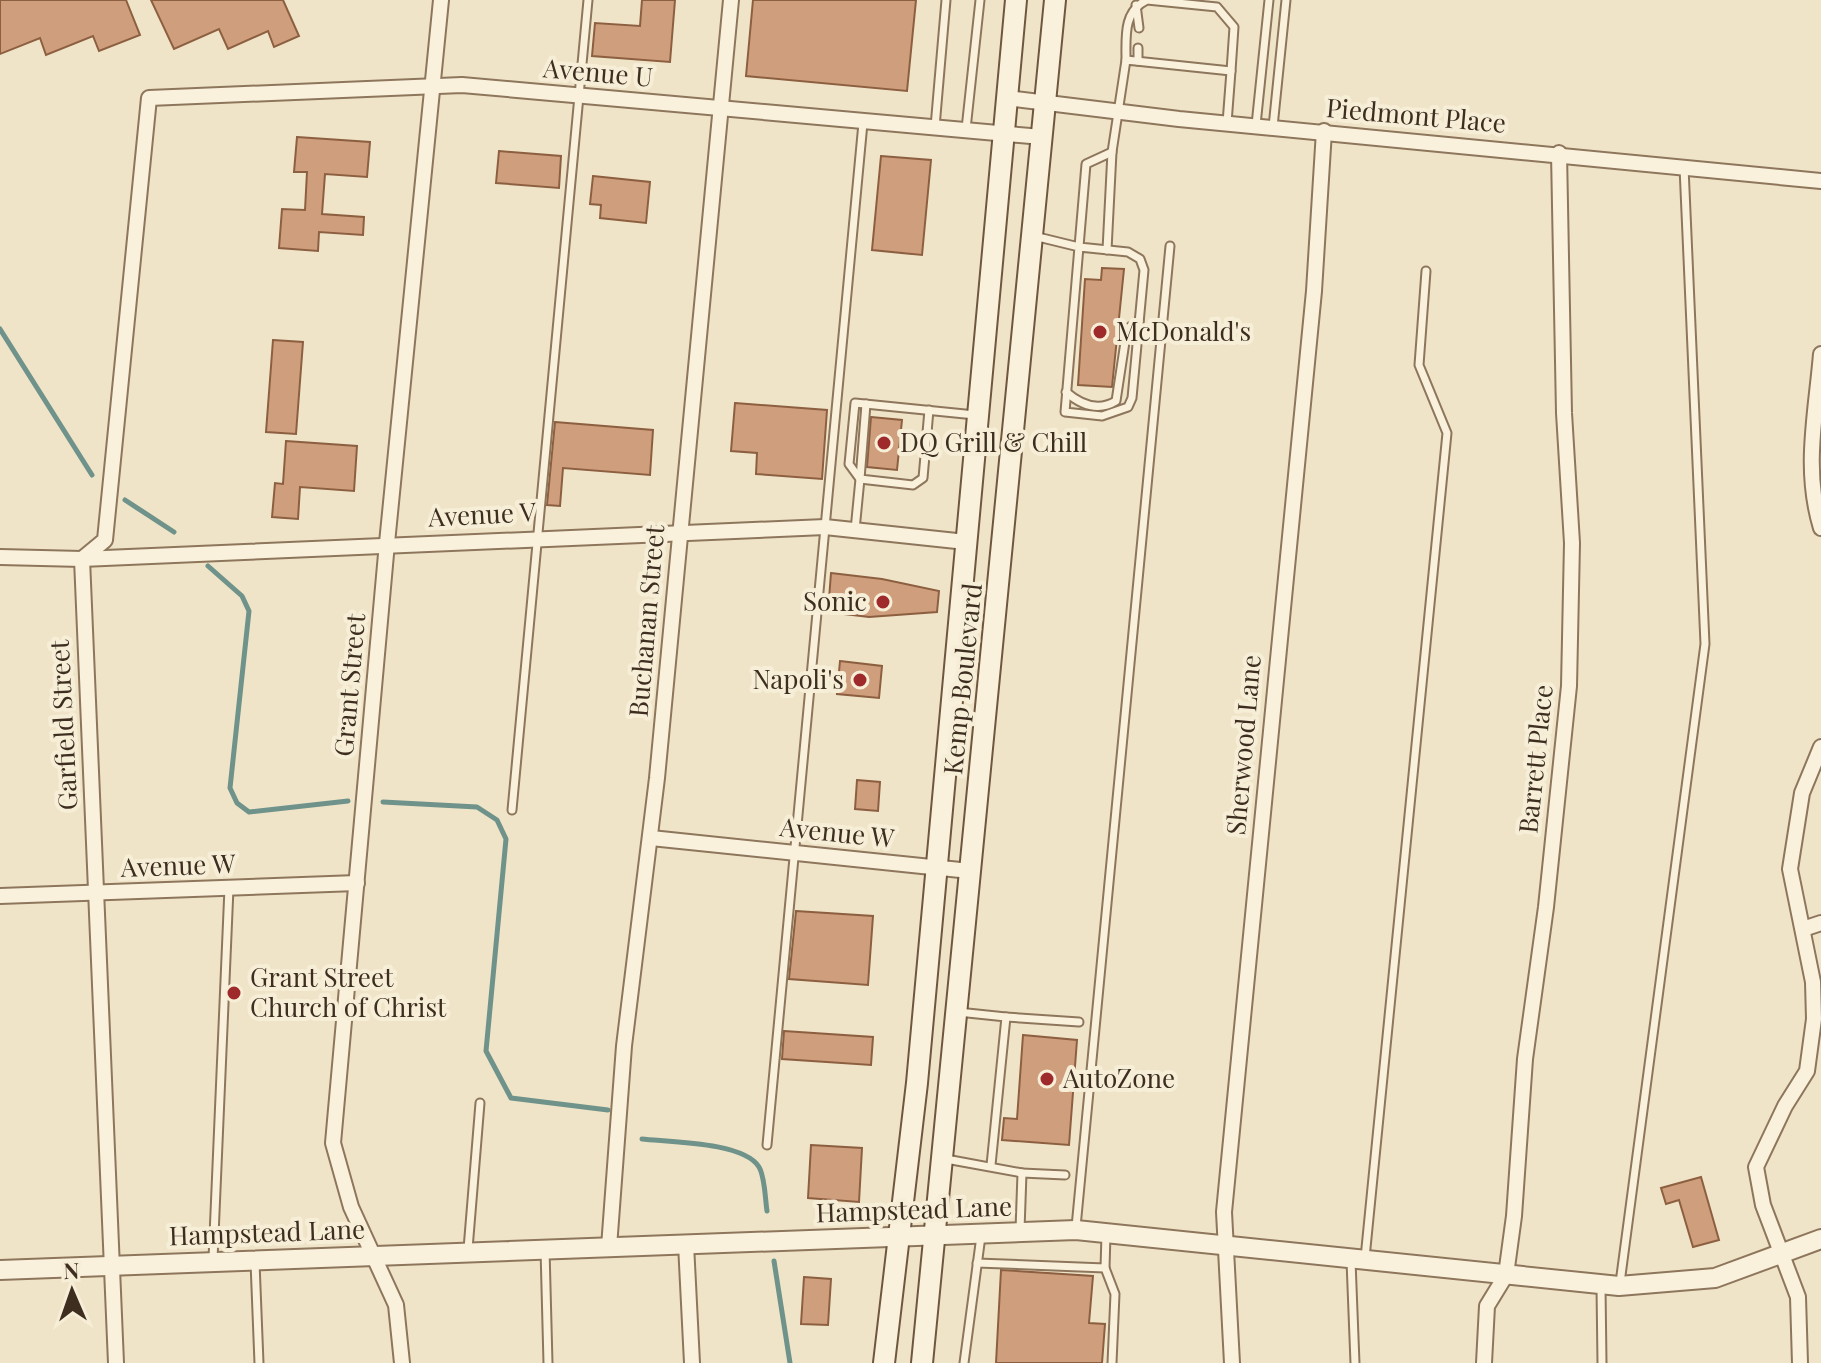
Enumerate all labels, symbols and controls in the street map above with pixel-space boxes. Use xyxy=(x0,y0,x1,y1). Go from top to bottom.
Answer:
street label: Avenue U xyxy=(541,49,655,94)
street label: Piedmont Place xyxy=(1325,89,1507,140)
place label: McDonald's xyxy=(1116,313,1251,348)
marker: McDonald's xyxy=(1091,323,1109,341)
place label: DQ Grill & Chill xyxy=(900,424,1087,459)
marker: DQ Grill & Chill xyxy=(875,434,893,452)
street label: Avenue V xyxy=(426,493,537,534)
street label: Buchanan Street xyxy=(620,523,671,718)
street label: Kemp Boulevard xyxy=(934,581,989,776)
place label: Sonic xyxy=(803,583,867,618)
marker: Sonic xyxy=(874,593,892,611)
street label: Grant Street xyxy=(325,611,372,758)
street label: Garfield Street xyxy=(41,638,84,811)
street label: Sherwood Lane xyxy=(1217,653,1268,836)
place label: Napoli's xyxy=(753,661,844,696)
marker: Napoli's xyxy=(851,671,869,689)
street label: Barrett Place xyxy=(1509,683,1560,835)
street label: Avenue W xyxy=(777,808,897,855)
street label: Avenue W xyxy=(119,845,236,884)
place label: Grant Street Church of Christ xyxy=(250,959,447,1024)
marker: Grant Street Church of Christ xyxy=(225,984,243,1002)
place label: AutoZone xyxy=(1062,1060,1175,1095)
marker: AutoZone xyxy=(1038,1070,1056,1088)
street label: Hampstead Lane xyxy=(815,1188,1013,1229)
street label: Hampstead Lane xyxy=(168,1211,366,1252)
north arrow xyxy=(32,1251,112,1331)
text: N xyxy=(63,1255,80,1285)

